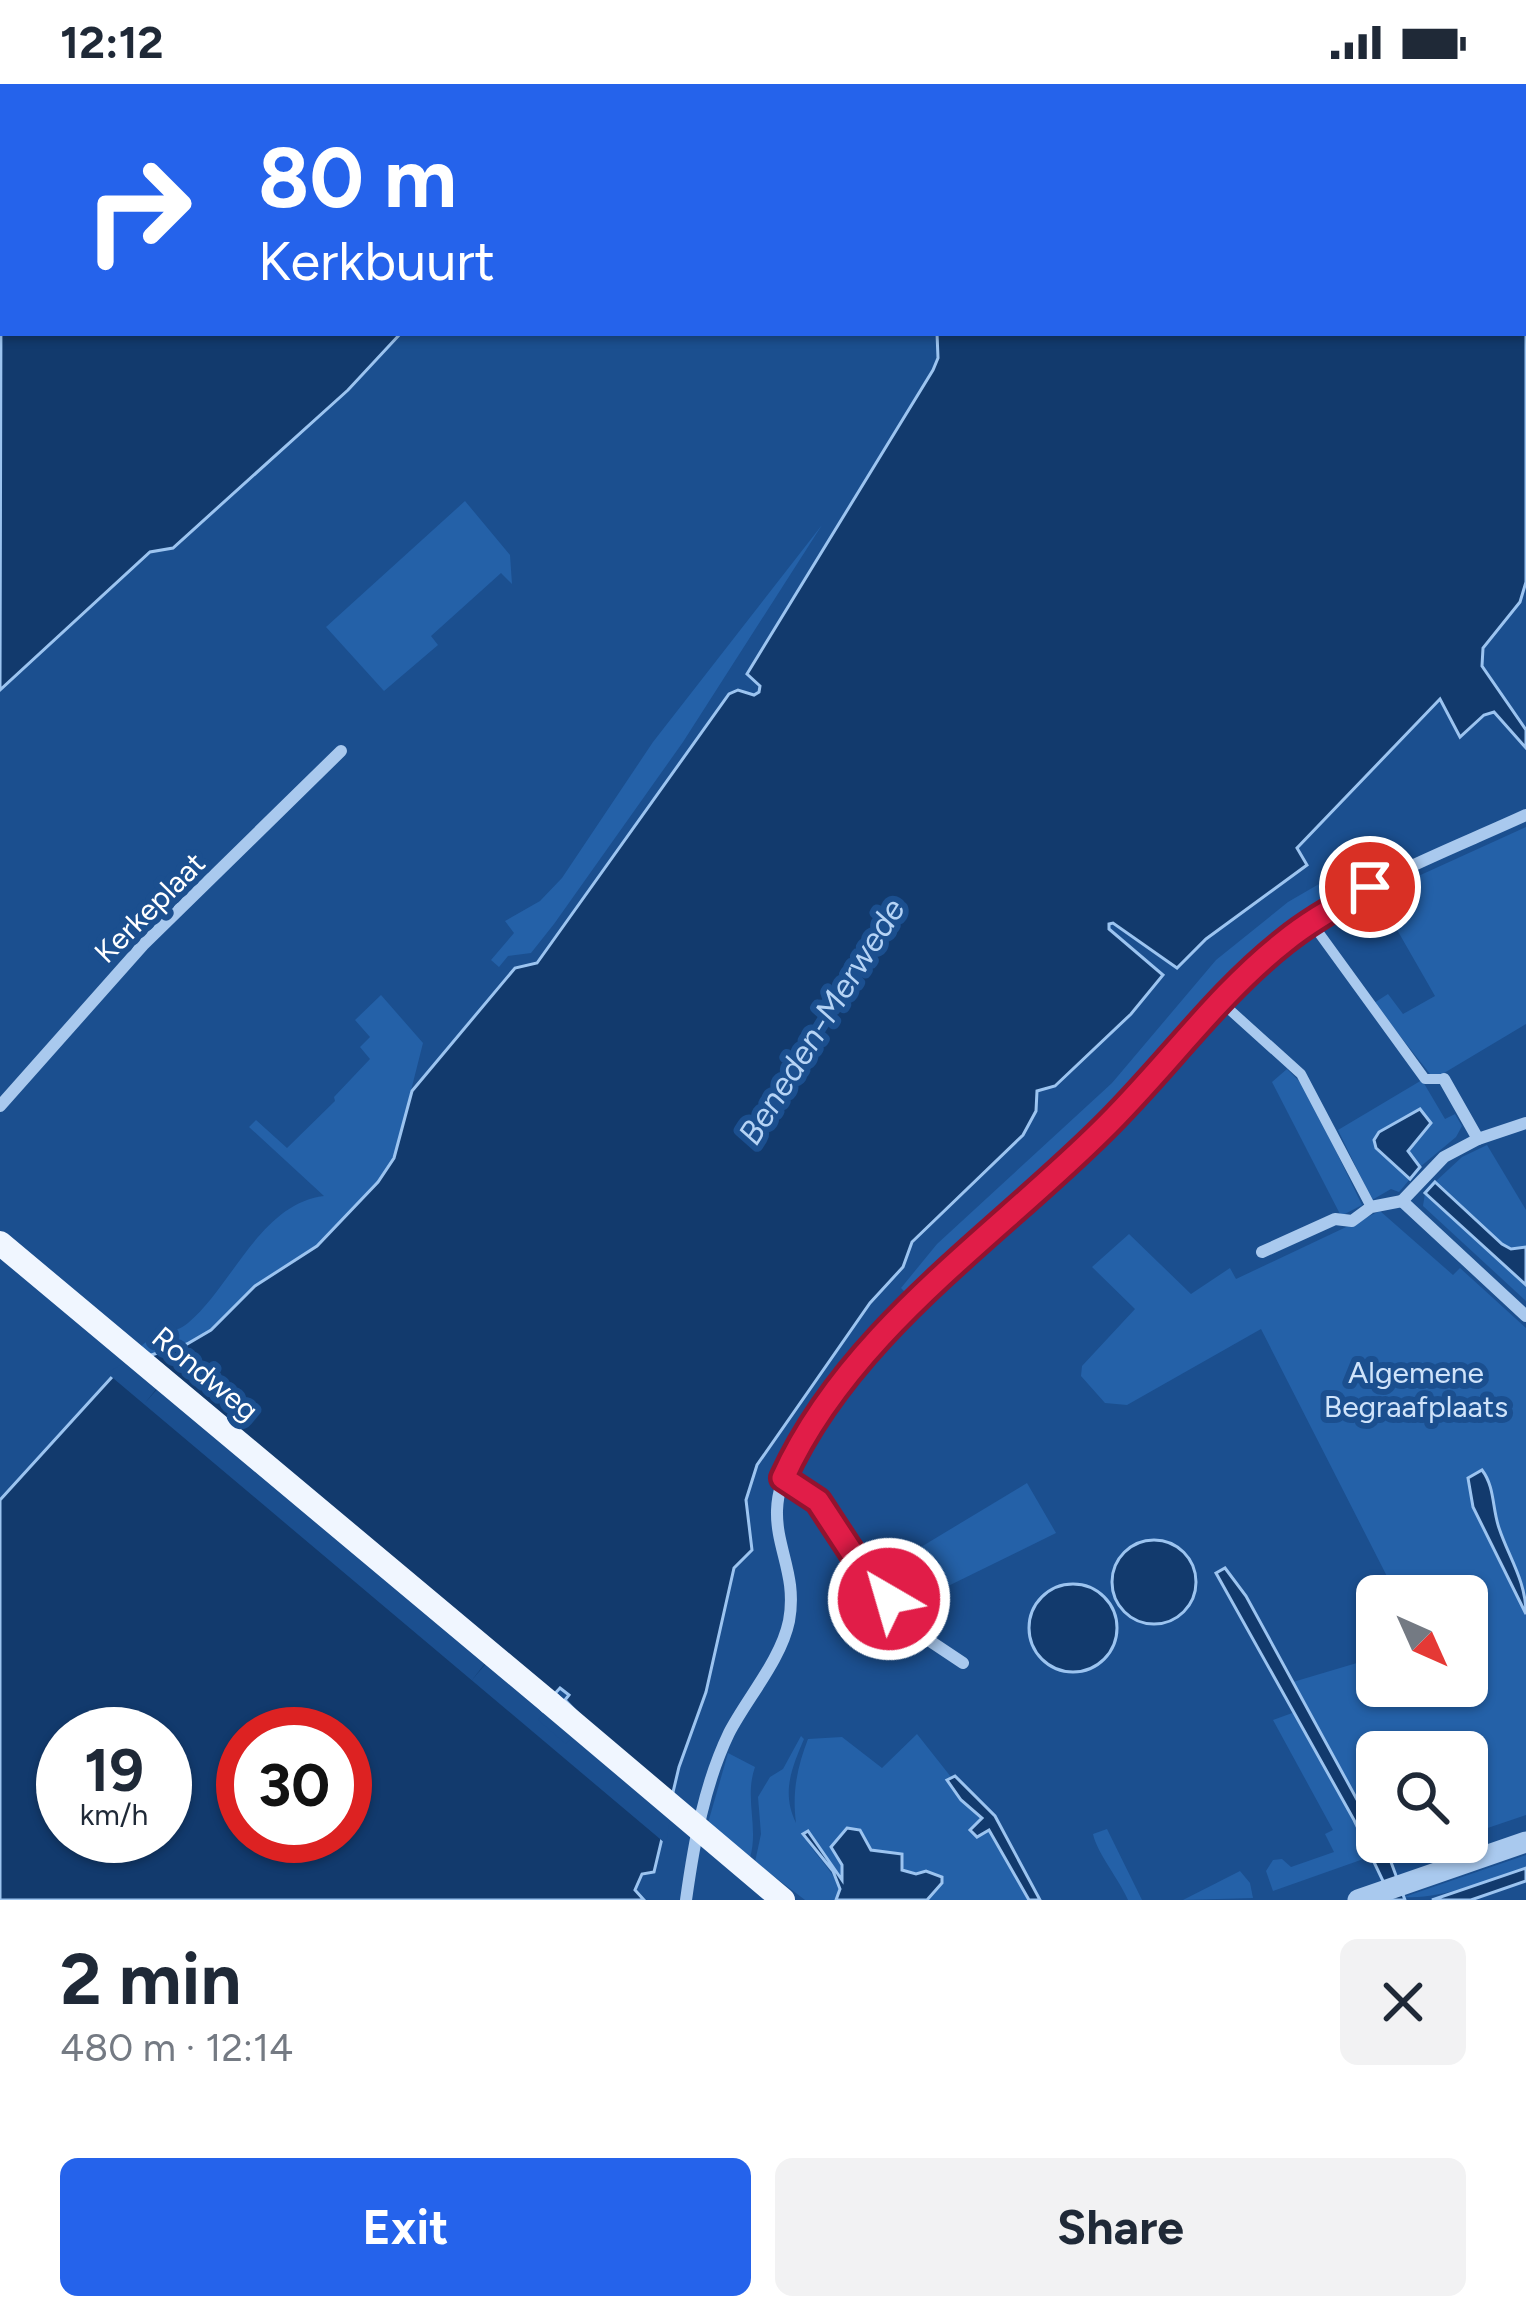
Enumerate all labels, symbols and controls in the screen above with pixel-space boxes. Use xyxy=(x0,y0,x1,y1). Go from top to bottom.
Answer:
text: 12:12 xyxy=(60,15,164,69)
text: 80 m xyxy=(258,127,457,228)
icon: right xyxy=(60,132,216,288)
text: Kerkbuurt xyxy=(258,229,495,294)
pin xyxy=(1319,836,1421,938)
street label: Kerkeplaat xyxy=(87,845,213,971)
icon: arrive xyxy=(1337,854,1403,920)
water label: Beneden-Merwede xyxy=(730,891,913,1151)
street label: Rondweg xyxy=(145,1318,266,1429)
park label: Algemene Begraafplaats xyxy=(1324,1354,1508,1425)
position arrow xyxy=(826,1536,952,1662)
north arrow xyxy=(1356,1575,1488,1707)
map controls xyxy=(1356,1575,1488,1863)
speed limit sign: 30 xyxy=(216,1707,372,1863)
button: search xyxy=(1356,1731,1488,1863)
text: 19 xyxy=(84,1734,144,1806)
text: km/h xyxy=(80,1796,148,1833)
text: 2 min xyxy=(60,1936,241,2022)
button: close xyxy=(1340,1939,1466,2065)
text: 480 m · 12:14 xyxy=(60,2024,293,2071)
button: Exit xyxy=(60,2158,751,2296)
button: Share xyxy=(775,2158,1466,2296)

